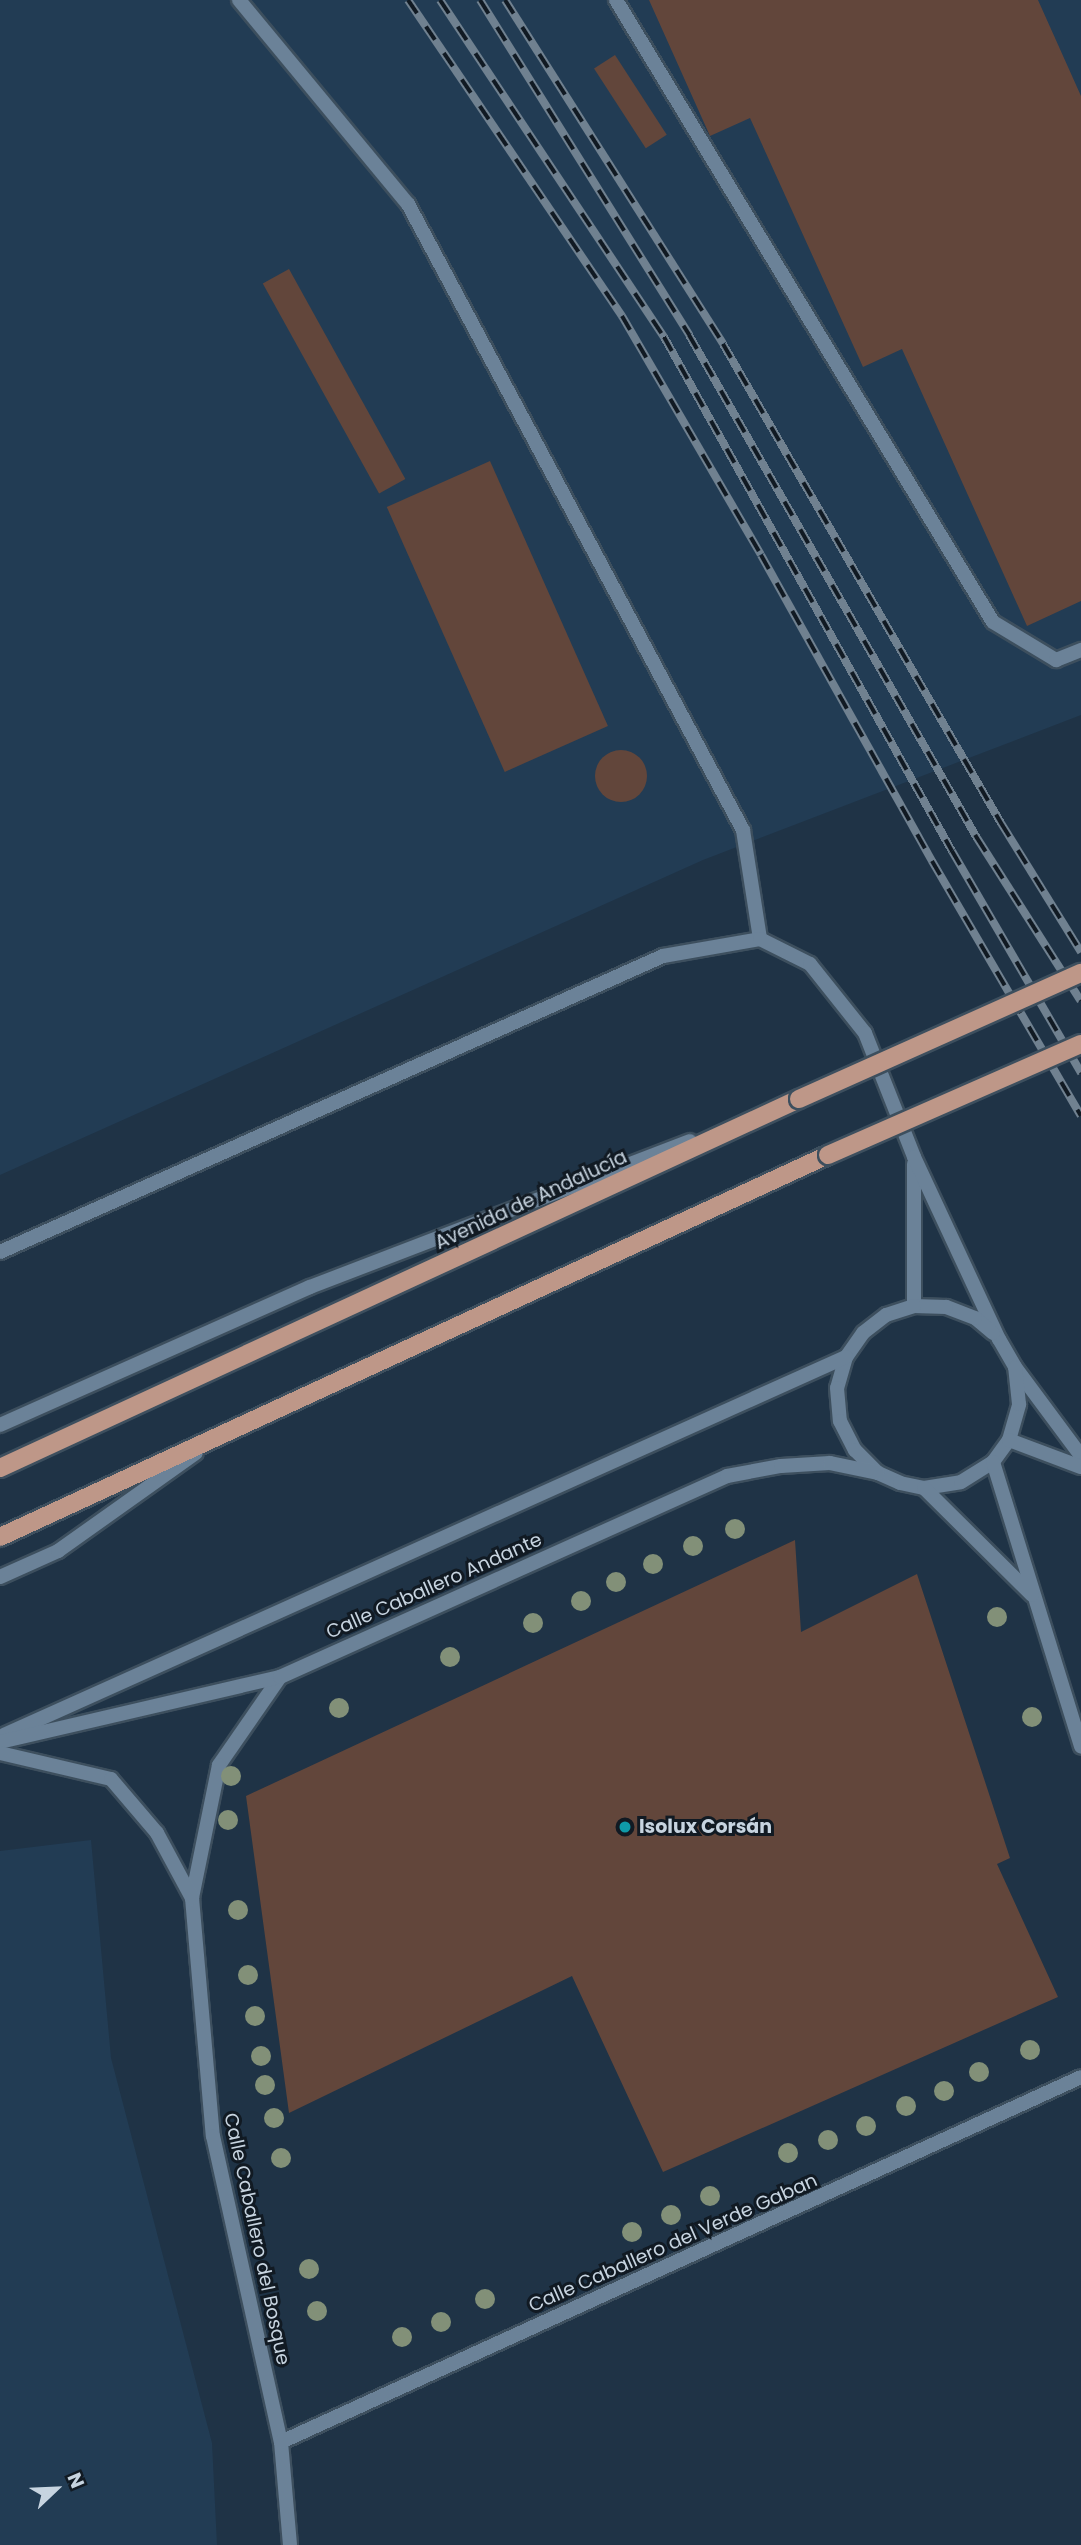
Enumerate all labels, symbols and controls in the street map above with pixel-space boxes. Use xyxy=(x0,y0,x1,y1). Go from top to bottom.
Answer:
street label: Avenida de Andalucía xyxy=(431,1145,631,1255)
street label: Calle Caballero Andante xyxy=(323,1528,545,1644)
place label: Isolux Corsán xyxy=(639,1816,772,1838)
marker: Isolux Corsán xyxy=(617,1819,633,1835)
street label: Calle Caballero del Bosque xyxy=(219,2111,295,2367)
street label: Calle Caballero del Verde Gaban xyxy=(525,2169,821,2317)
north arrow xyxy=(21,2454,91,2524)
text: N xyxy=(61,2469,91,2492)

